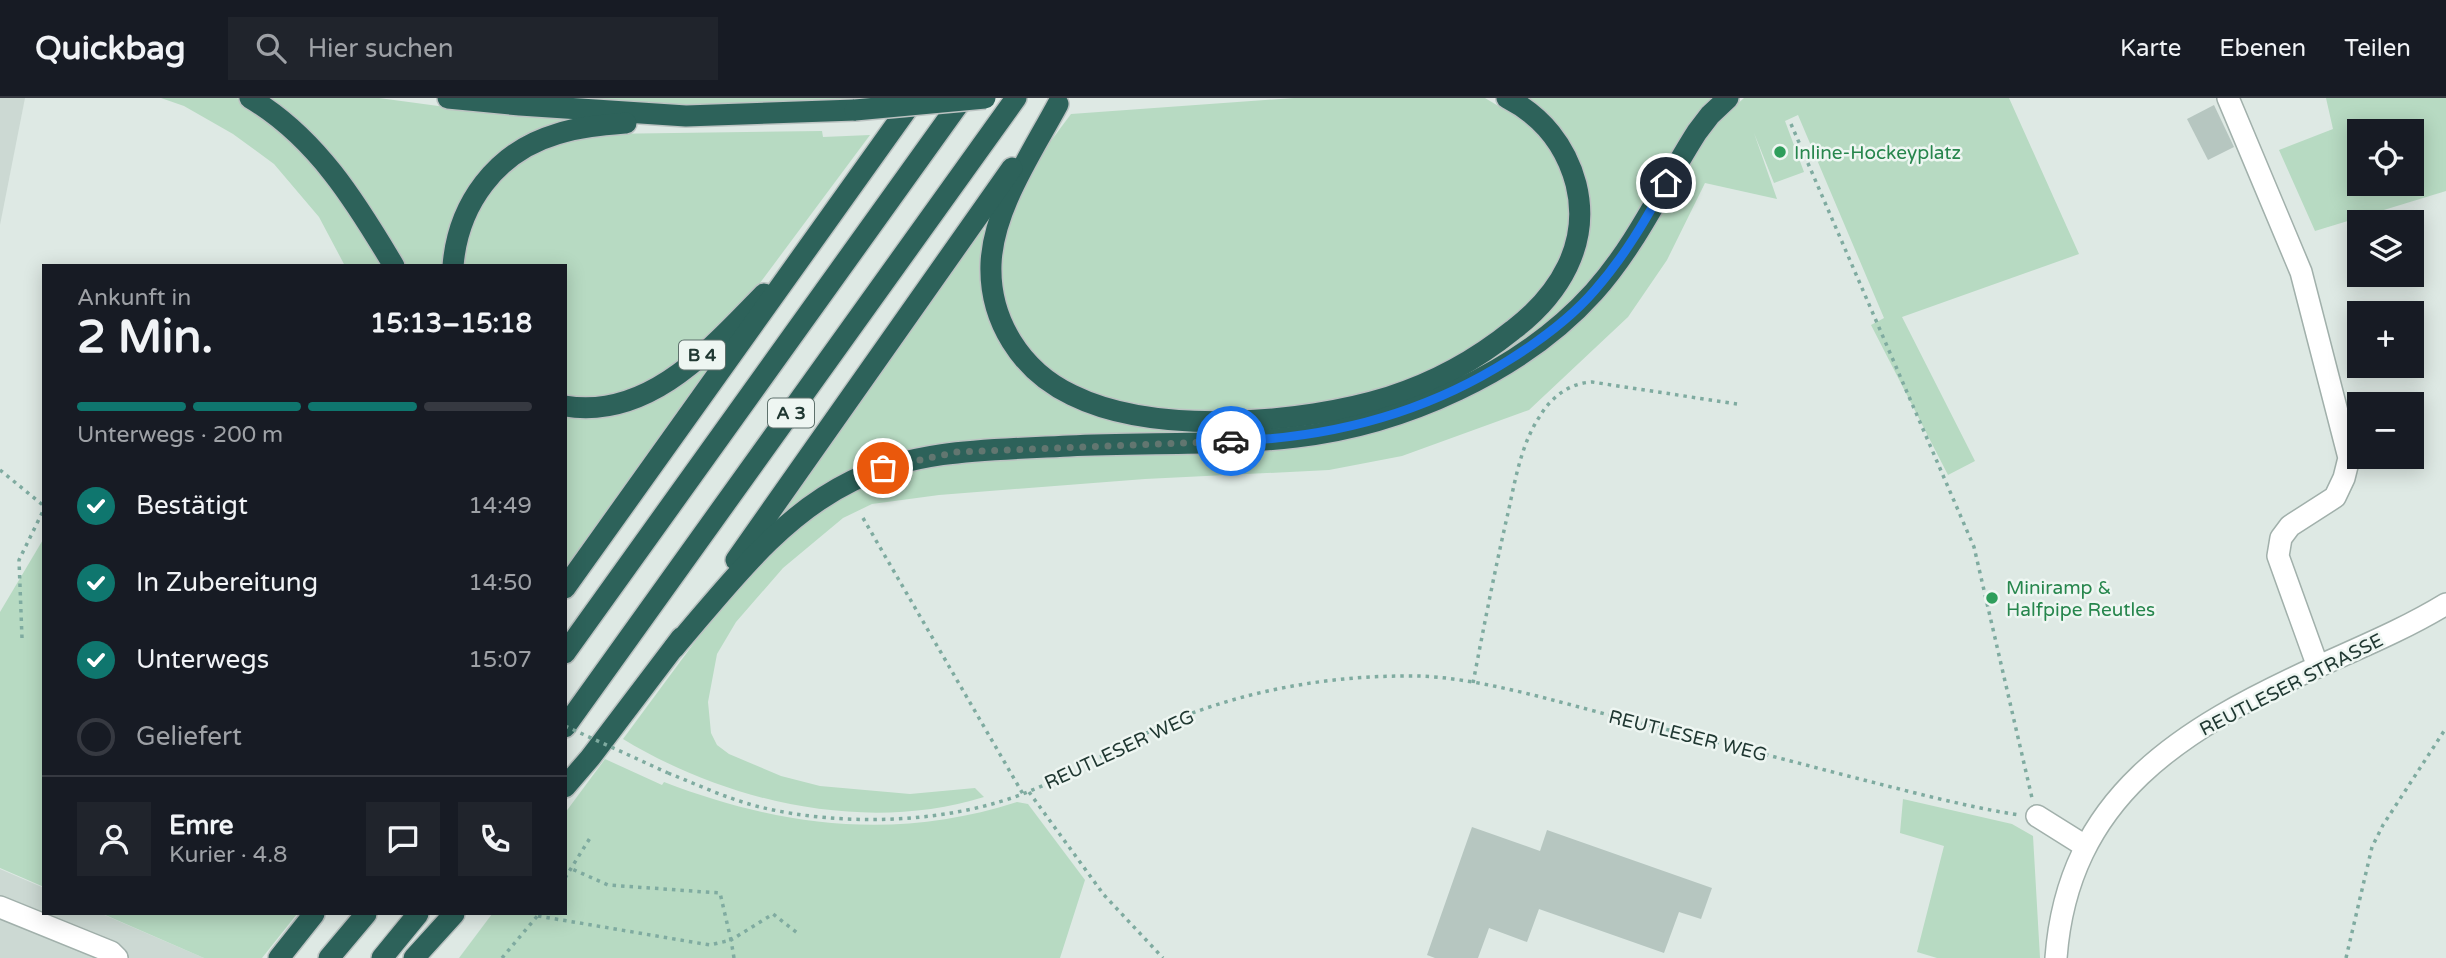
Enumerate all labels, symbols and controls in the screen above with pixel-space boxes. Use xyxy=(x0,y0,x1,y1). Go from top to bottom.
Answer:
search box xyxy=(228,17,718,80)
text: Quickbag xyxy=(35,29,186,68)
icon: search xyxy=(252,29,290,67)
text: Hier suchen xyxy=(308,33,453,64)
text: Karte xyxy=(2120,34,2181,63)
text: Ebenen xyxy=(2219,34,2306,63)
text: Teilen xyxy=(2344,34,2411,63)
map controls xyxy=(2347,119,2424,469)
button: locate xyxy=(2347,119,2424,196)
place label: Inline-Hockeyplatz xyxy=(1794,142,1961,164)
marker: Inline-Hockeyplatz xyxy=(1772,144,1788,160)
pin xyxy=(1636,153,1696,213)
icon: home xyxy=(1647,164,1685,202)
button: layers xyxy=(2347,210,2424,287)
text: Ankunft in xyxy=(77,284,191,312)
button: + xyxy=(2347,301,2424,378)
text: 15:13–15:18 xyxy=(370,308,532,339)
text: 2 Min. xyxy=(77,310,213,365)
road number: B 4 xyxy=(679,341,725,370)
button: − xyxy=(2347,392,2424,469)
road number: A 3 xyxy=(768,398,814,428)
courier xyxy=(1196,406,1266,476)
text: Unterwegs · 200 m xyxy=(77,421,283,449)
icon: car xyxy=(1212,422,1250,460)
pin xyxy=(853,438,913,498)
icon: bag xyxy=(864,449,902,487)
icon: check xyxy=(77,487,115,525)
text: Bestätigt xyxy=(136,490,248,521)
text: 14:49 xyxy=(468,492,532,520)
icon: check xyxy=(77,564,115,602)
text: In Zubereitung xyxy=(136,567,318,598)
text: 14:50 xyxy=(468,569,532,597)
place label: Miniramp & Halfpipe Reutles xyxy=(2006,577,2155,621)
marker: Miniramp & Halfpipe Reutles xyxy=(1984,590,2000,606)
street label: REUTLESER STRASSE xyxy=(2196,629,2387,741)
icon: check xyxy=(77,641,115,679)
text: Unterwegs xyxy=(136,644,269,675)
text: 15:07 xyxy=(468,646,532,674)
street label: REUTLESER WEG xyxy=(1041,706,1198,794)
street label: REUTLESER WEG xyxy=(1606,706,1769,766)
text: Geliefert xyxy=(136,721,242,752)
button: person xyxy=(77,802,151,876)
button: chat xyxy=(366,802,440,876)
button: phone xyxy=(458,802,532,876)
text: Emre xyxy=(169,810,234,841)
text: Kurier · 4.8 xyxy=(169,841,287,869)

